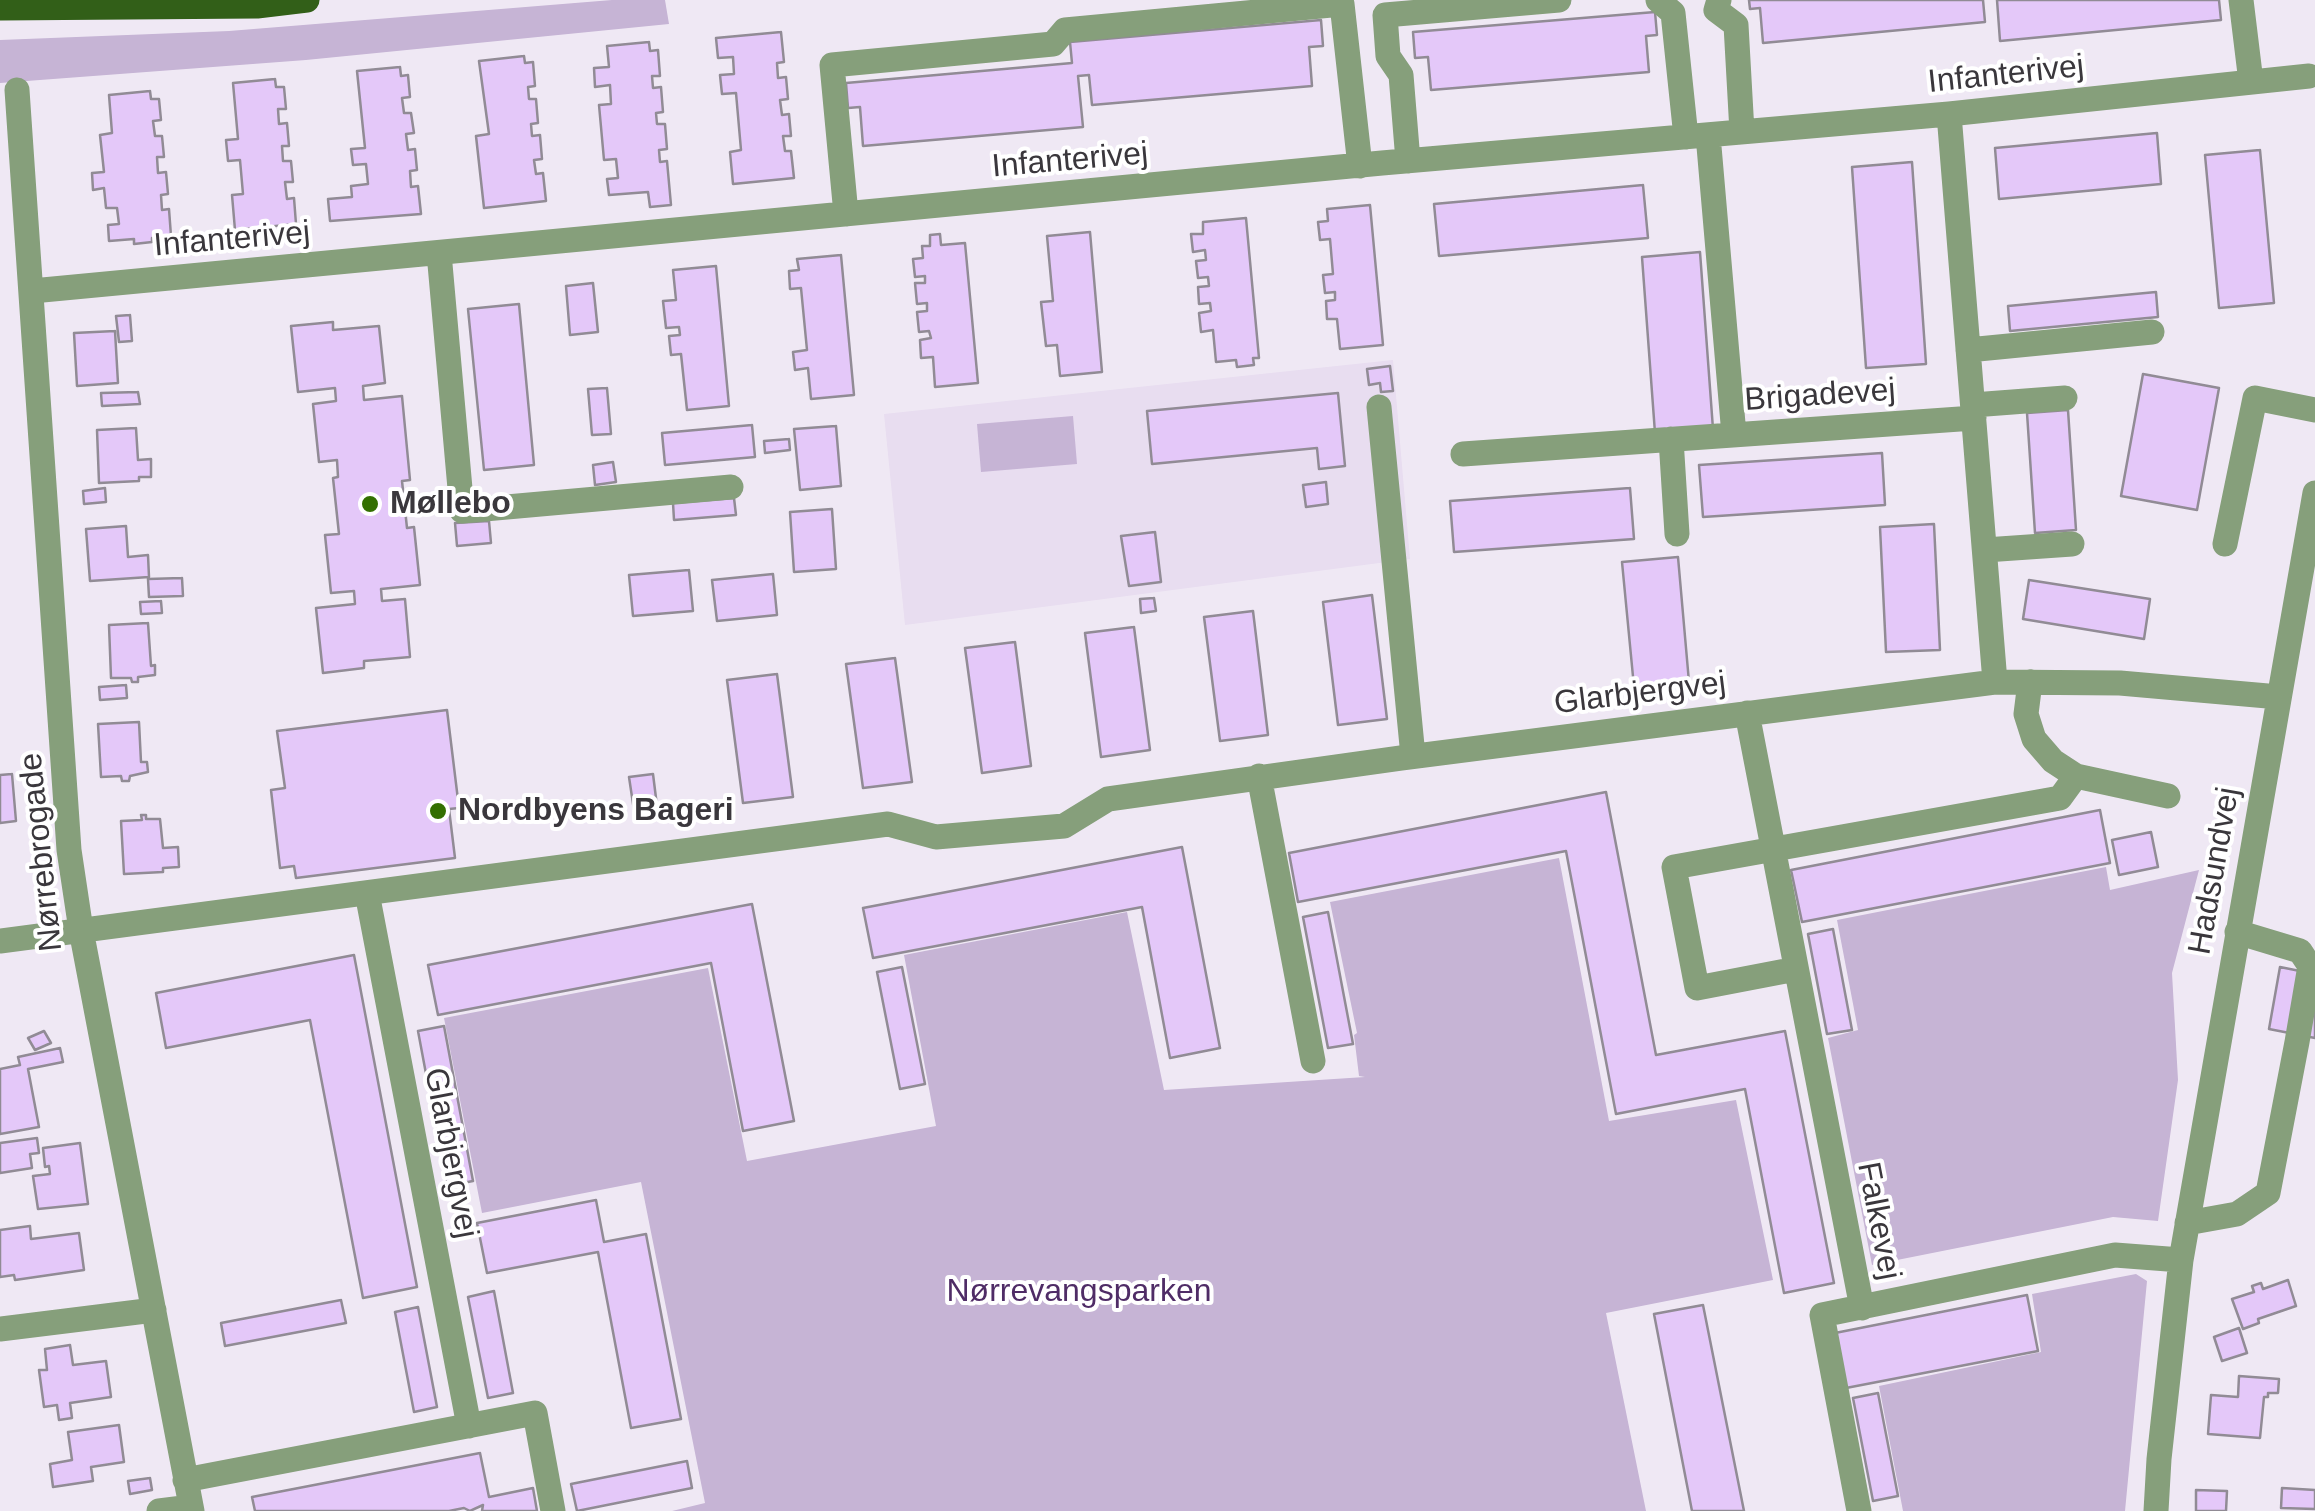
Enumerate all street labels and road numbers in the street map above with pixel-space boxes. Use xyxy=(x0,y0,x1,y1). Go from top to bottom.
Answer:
street label: Infanterivej xyxy=(1926,48,2086,102)
street label: Infanterivej xyxy=(990,135,1150,187)
street label: Infanterivej xyxy=(152,214,312,266)
street label: Brigadevej xyxy=(1743,372,1897,420)
street label: Glarbjergvej xyxy=(1552,664,1728,724)
street label: Nørrebrogade xyxy=(12,751,72,953)
street label: Hadsundvej xyxy=(2181,784,2249,958)
street label: Glarbjergvej xyxy=(415,1065,485,1241)
street label: Falkevej xyxy=(1848,1159,1908,1283)

